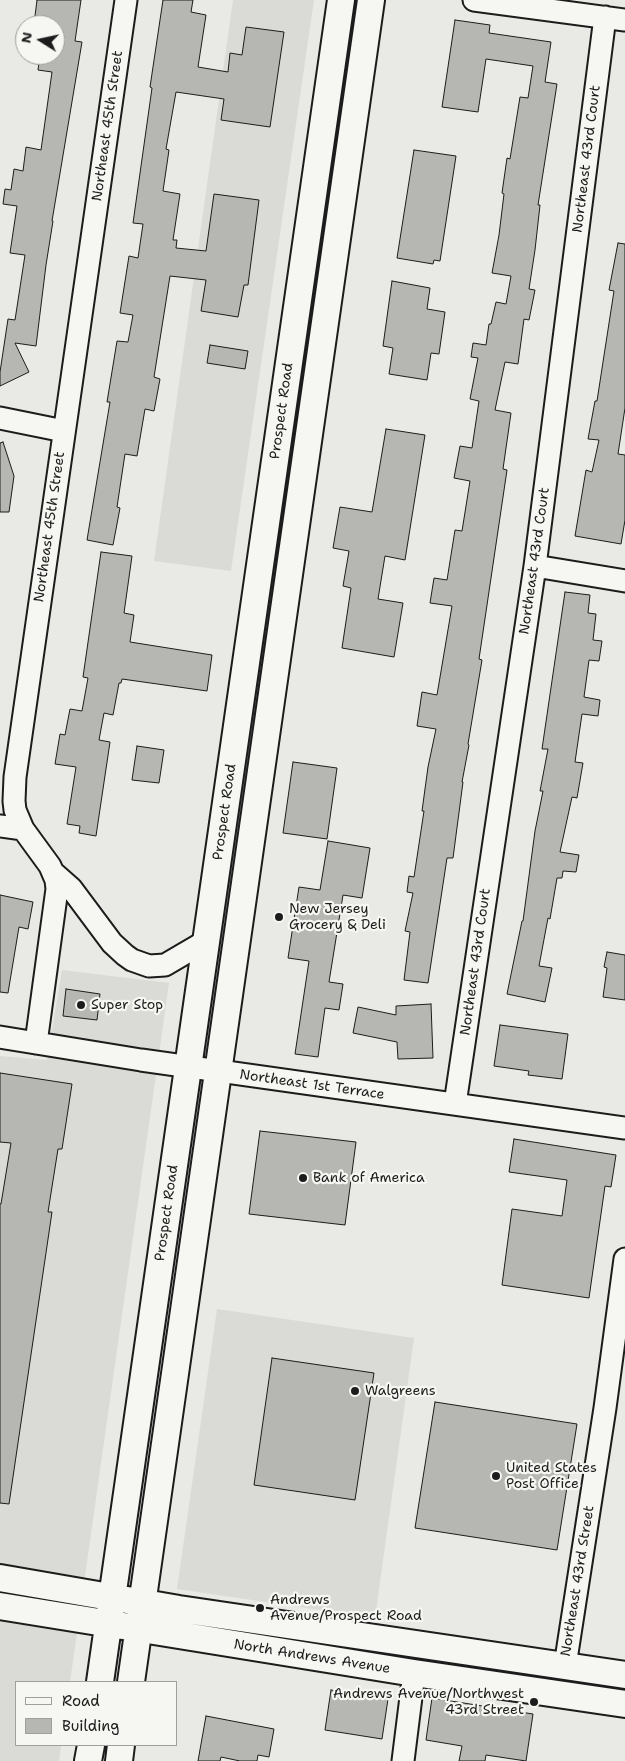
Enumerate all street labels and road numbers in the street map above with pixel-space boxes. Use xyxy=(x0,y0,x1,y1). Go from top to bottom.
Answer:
street label: Northeast 45th Street xyxy=(89,50,127,202)
street label: Northeast 43rd Court xyxy=(570,84,604,234)
street label: Prospect Road xyxy=(267,362,297,460)
street label: Northeast 45th Street xyxy=(31,451,69,603)
street label: Northeast 43rd Court xyxy=(516,486,554,636)
street label: Prospect Road xyxy=(210,763,240,861)
street label: Northeast 43rd Court xyxy=(457,887,495,1037)
street label: Northeast 1st Terrace xyxy=(238,1067,386,1103)
street label: Prospect Road xyxy=(152,1164,182,1262)
street label: Northeast 43rd Street xyxy=(558,1504,598,1658)
street label: North Andrews Avenue xyxy=(232,1636,392,1678)

